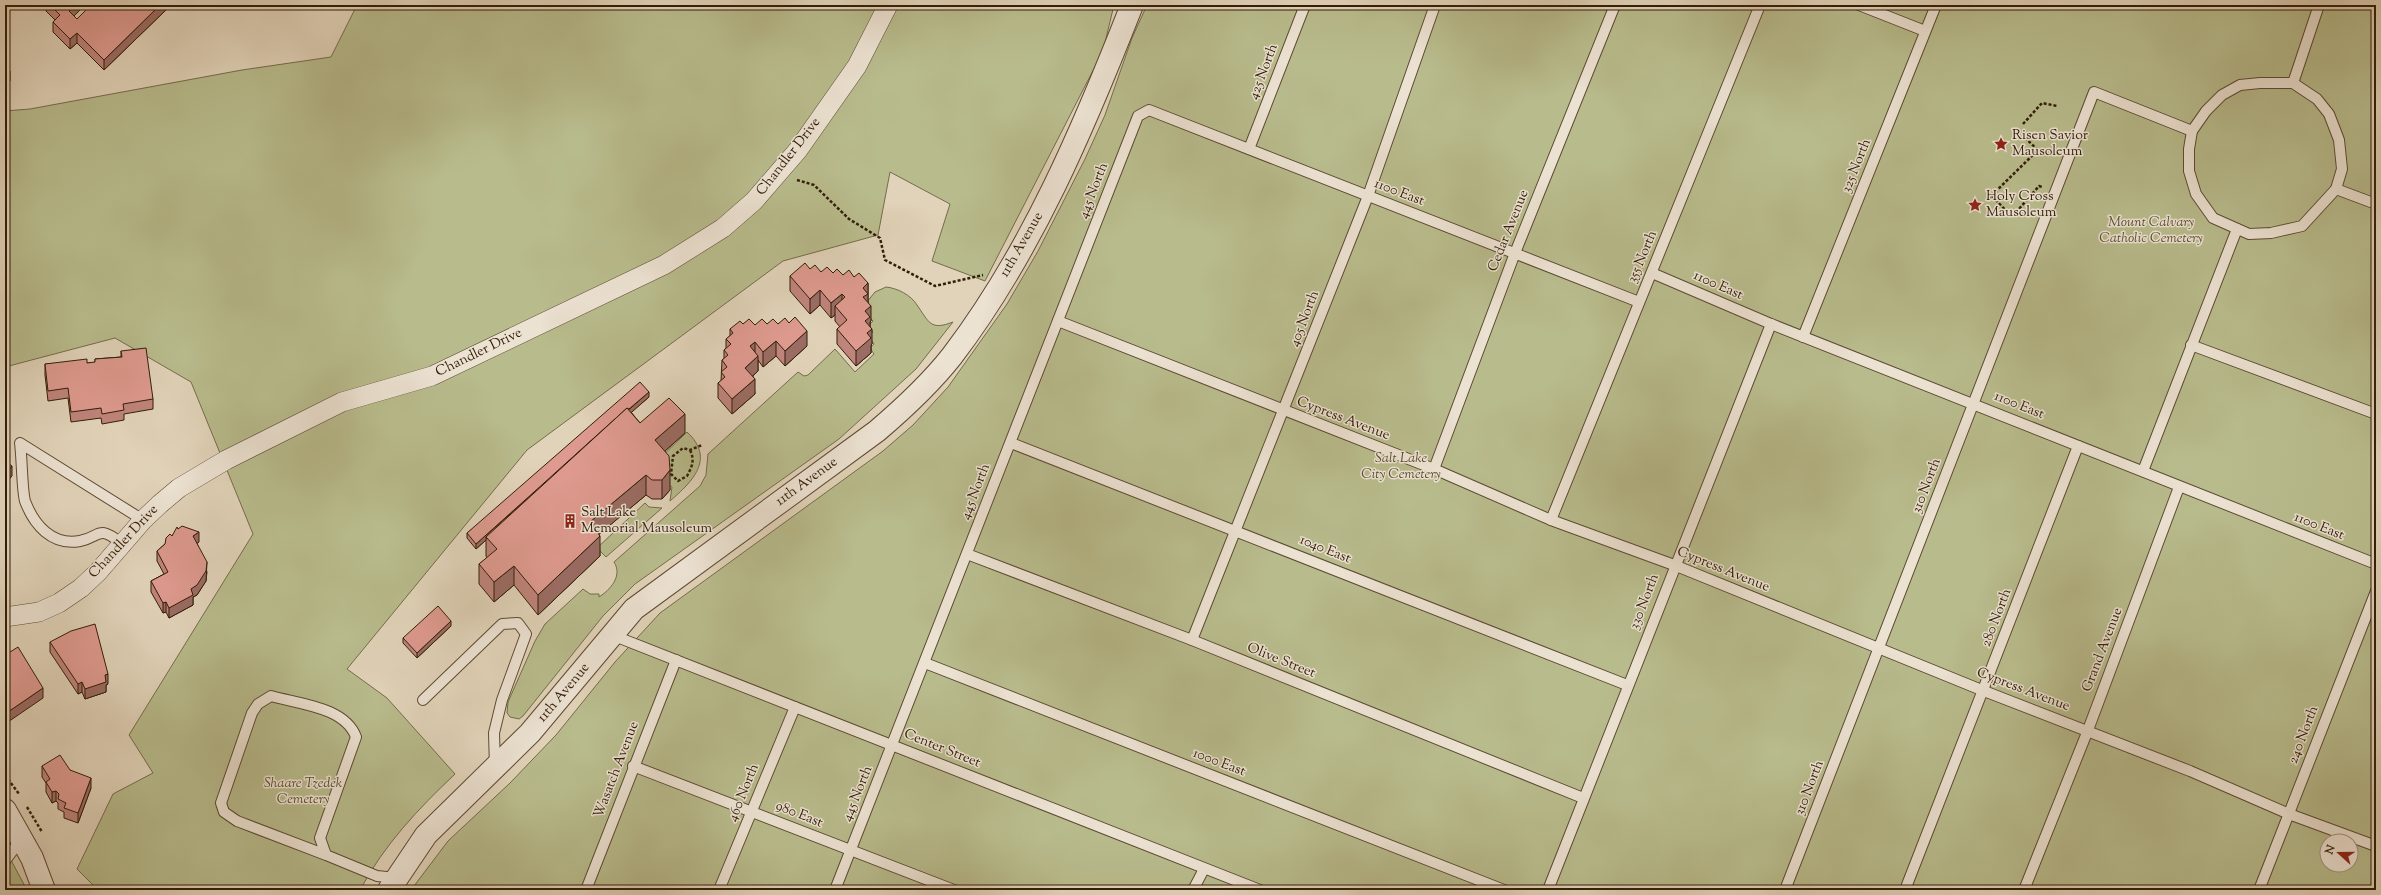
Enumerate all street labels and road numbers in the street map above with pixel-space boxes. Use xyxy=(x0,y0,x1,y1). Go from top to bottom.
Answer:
street label: 425 North xyxy=(1244,41,1284,103)
street label: Chandler Drive xyxy=(752,114,826,200)
street label: 325 North xyxy=(1837,136,1877,196)
street label: 445 North xyxy=(1074,160,1114,222)
street label: 1100 East xyxy=(1371,174,1427,212)
street label: Cedar Avenue xyxy=(1484,187,1534,275)
street label: 11th Avenue xyxy=(995,209,1049,281)
street label: 355 North xyxy=(1623,228,1663,286)
street label: 1100 East xyxy=(1690,266,1746,306)
street label: 405 North xyxy=(1285,288,1325,350)
street label: Chandler Drive xyxy=(432,323,526,383)
street label: 1100 East xyxy=(1991,387,2047,425)
street label: Cypress Avenue xyxy=(1293,392,1393,446)
street label: 11th Avenue xyxy=(772,453,842,511)
street label: 310 North xyxy=(1907,456,1947,516)
street label: 445 North xyxy=(956,461,996,523)
street label: Chandler Drive xyxy=(85,501,163,583)
street label: 1100 East xyxy=(2291,508,2347,546)
street label: 1040 East xyxy=(1296,531,1354,569)
street label: Cypress Avenue xyxy=(1674,542,1772,598)
street label: 330 North xyxy=(1625,571,1665,633)
street label: 280 North xyxy=(1977,586,2017,650)
street label: Grand Avenue xyxy=(2078,605,2128,695)
street label: Olive Street xyxy=(1244,638,1318,684)
street label: 11th Avenue xyxy=(533,659,595,727)
street label: Cypress Avenue xyxy=(1973,663,2073,717)
street label: 240 North xyxy=(2284,703,2324,767)
street label: Wasatch Avenue xyxy=(589,719,645,821)
street label: Center Street xyxy=(901,725,984,774)
street label: 1000 East xyxy=(1190,744,1248,782)
street label: 310 North xyxy=(1790,758,1830,818)
street label: 460 North xyxy=(723,761,765,825)
street label: 445 North xyxy=(838,763,878,825)
street label: 980 East xyxy=(772,796,826,834)

